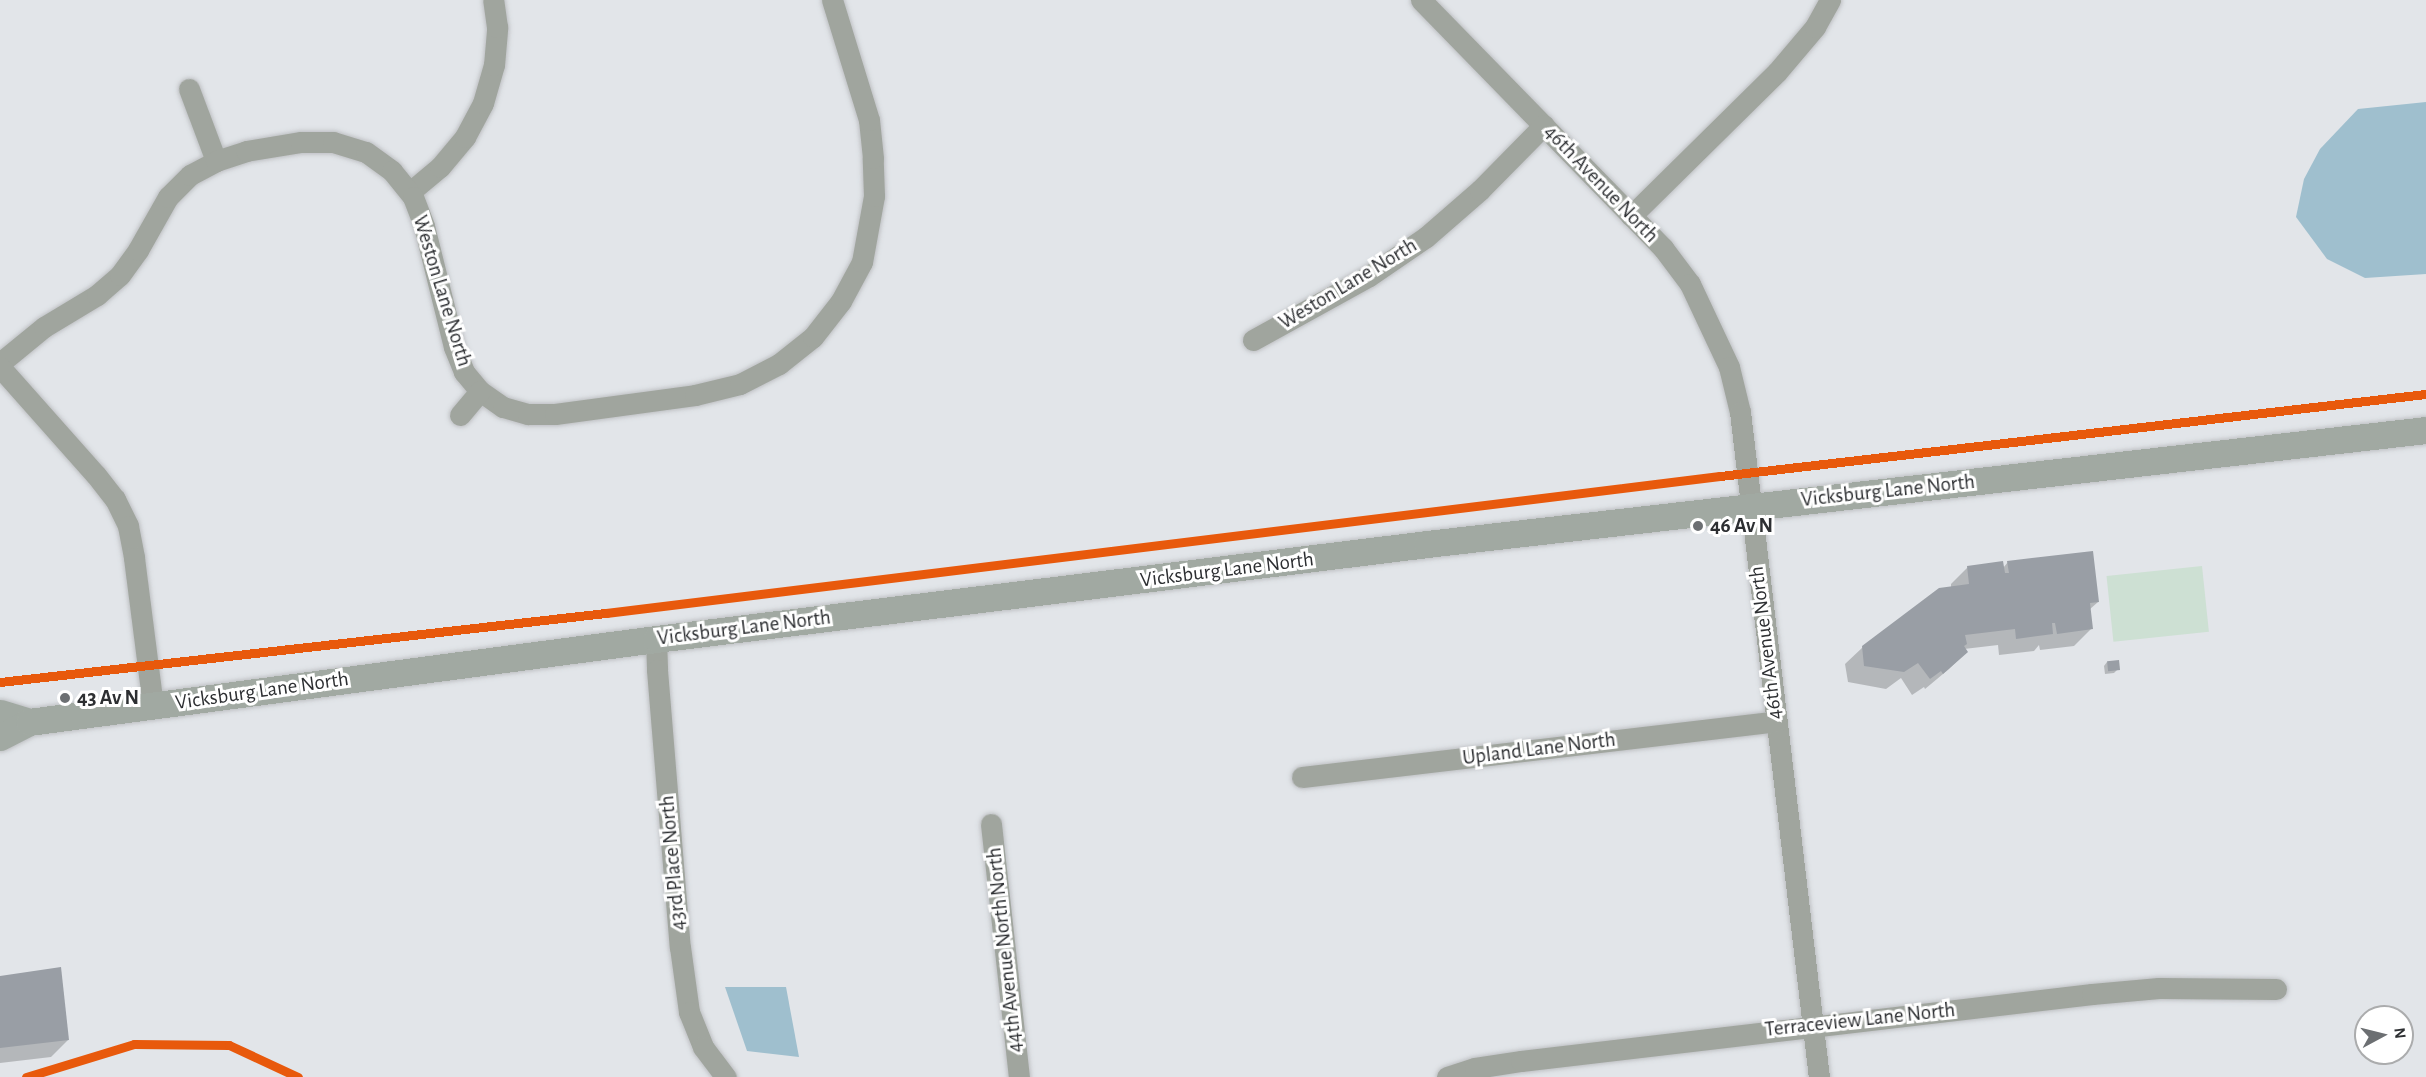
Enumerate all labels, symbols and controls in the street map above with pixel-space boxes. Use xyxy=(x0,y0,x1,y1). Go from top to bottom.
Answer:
street label: 46th Avenue North xyxy=(1538,120,1664,248)
street label: Weston Lane North xyxy=(407,212,477,370)
street label: Weston Lane North xyxy=(1274,233,1422,335)
street label: Vicksburg Lane North xyxy=(1800,469,1976,513)
place label: 46 Av N xyxy=(1710,513,1773,539)
marker: 46 Av N xyxy=(1691,519,1705,533)
street label: Vicksburg Lane North xyxy=(1139,547,1315,593)
street label: 46th Avenue North xyxy=(1744,565,1788,721)
street label: Vicksburg Lane North xyxy=(656,605,832,651)
street label: Vicksburg Lane North xyxy=(174,666,350,716)
place label: 43 Av N xyxy=(77,685,139,711)
marker: 43 Av N xyxy=(58,691,72,705)
street label: Upland Lane North xyxy=(1461,727,1617,771)
street label: 43rd Place North xyxy=(655,795,691,931)
street label: 44th Avenue North North xyxy=(982,846,1028,1054)
street label: Terraceview Lane North xyxy=(1764,997,1956,1043)
north arrow xyxy=(2354,1005,2414,1065)
text: N xyxy=(2391,1027,2408,1040)

